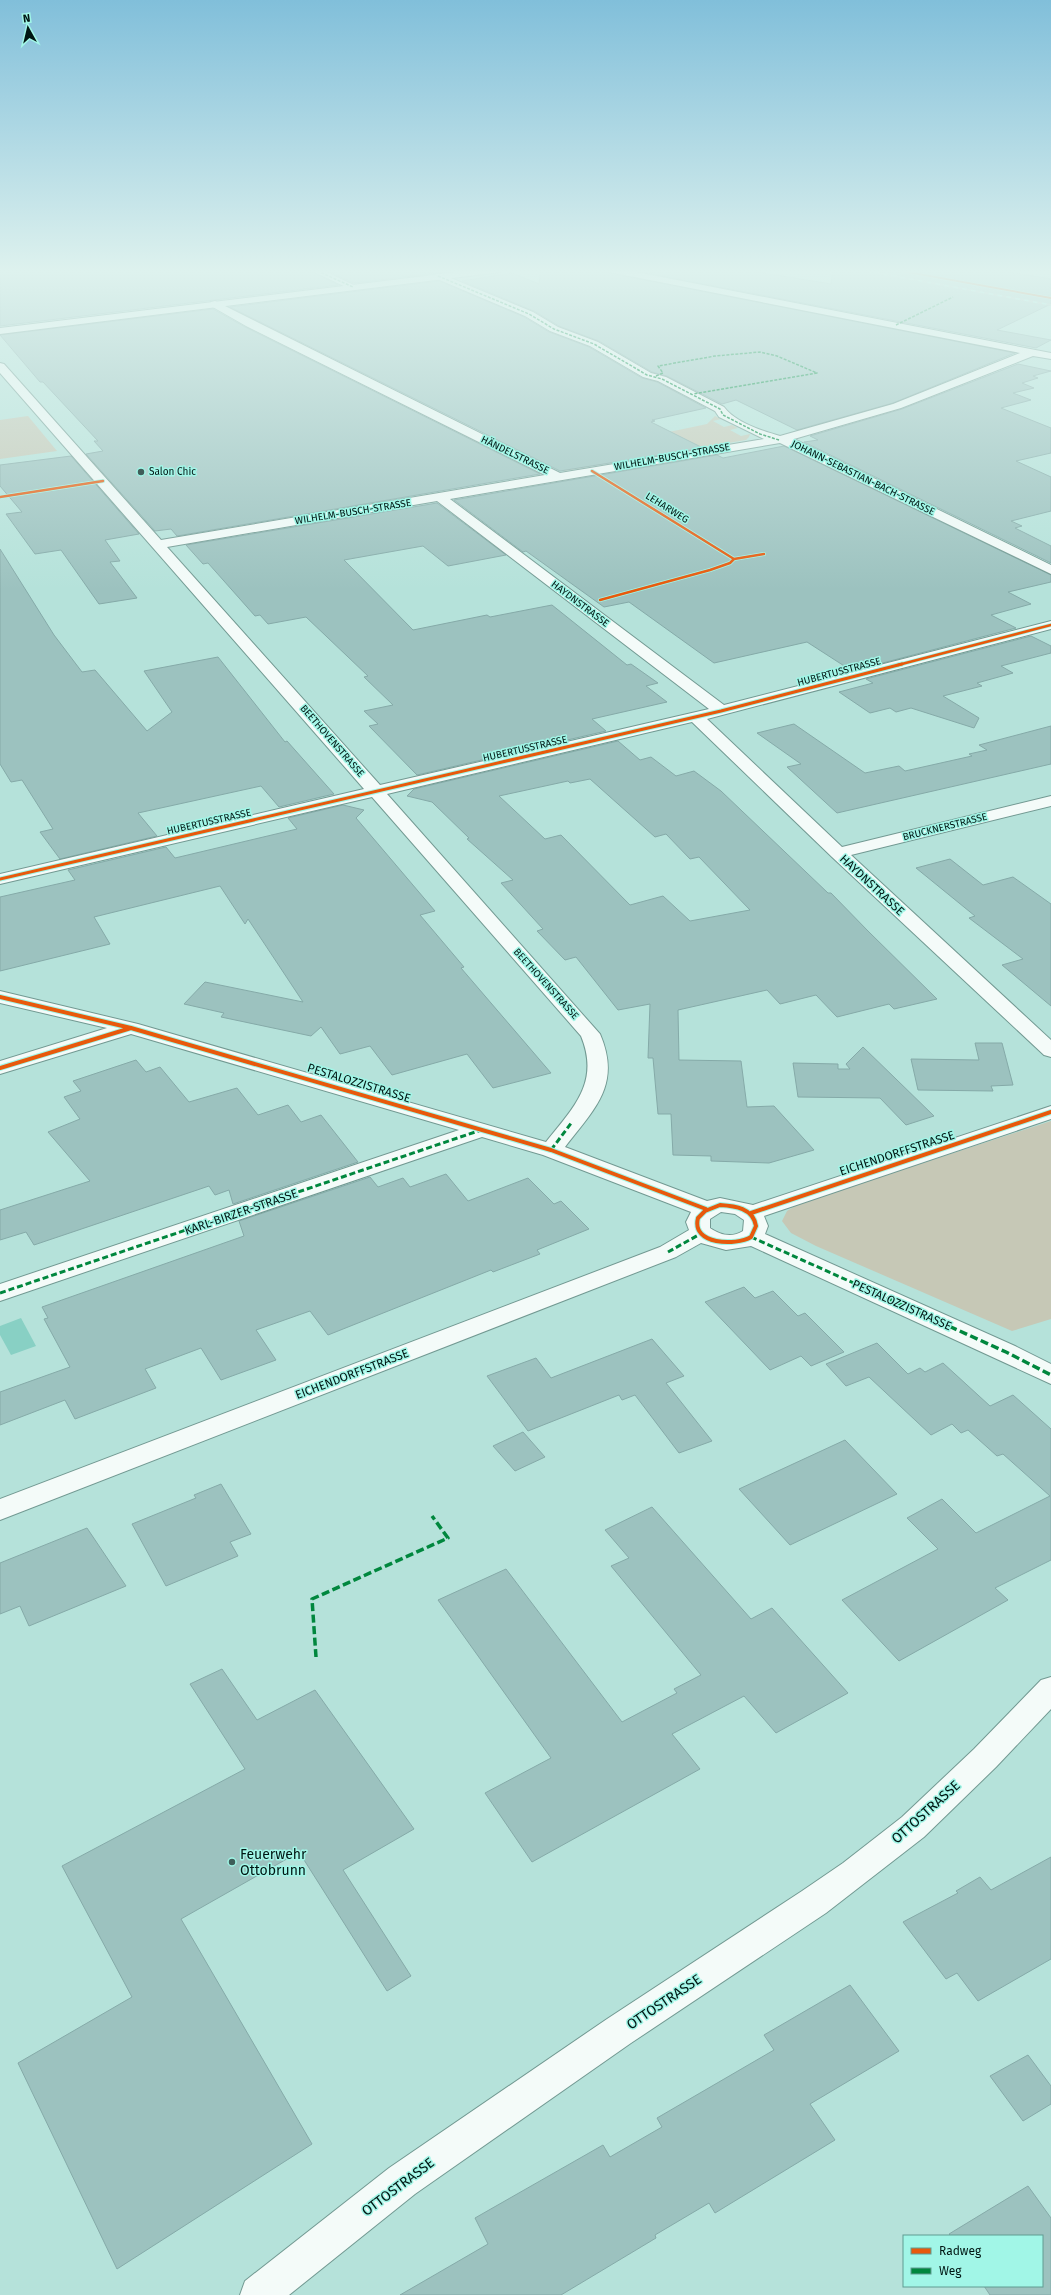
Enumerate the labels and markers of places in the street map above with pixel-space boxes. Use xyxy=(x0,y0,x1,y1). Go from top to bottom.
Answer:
place label: Salon Chic xyxy=(149,466,196,478)
marker: Salon Chic xyxy=(136,467,146,477)
place label: Feuerwehr Ottobrunn xyxy=(240,1846,307,1879)
marker: Feuerwehr Ottobrunn xyxy=(227,1857,237,1867)

